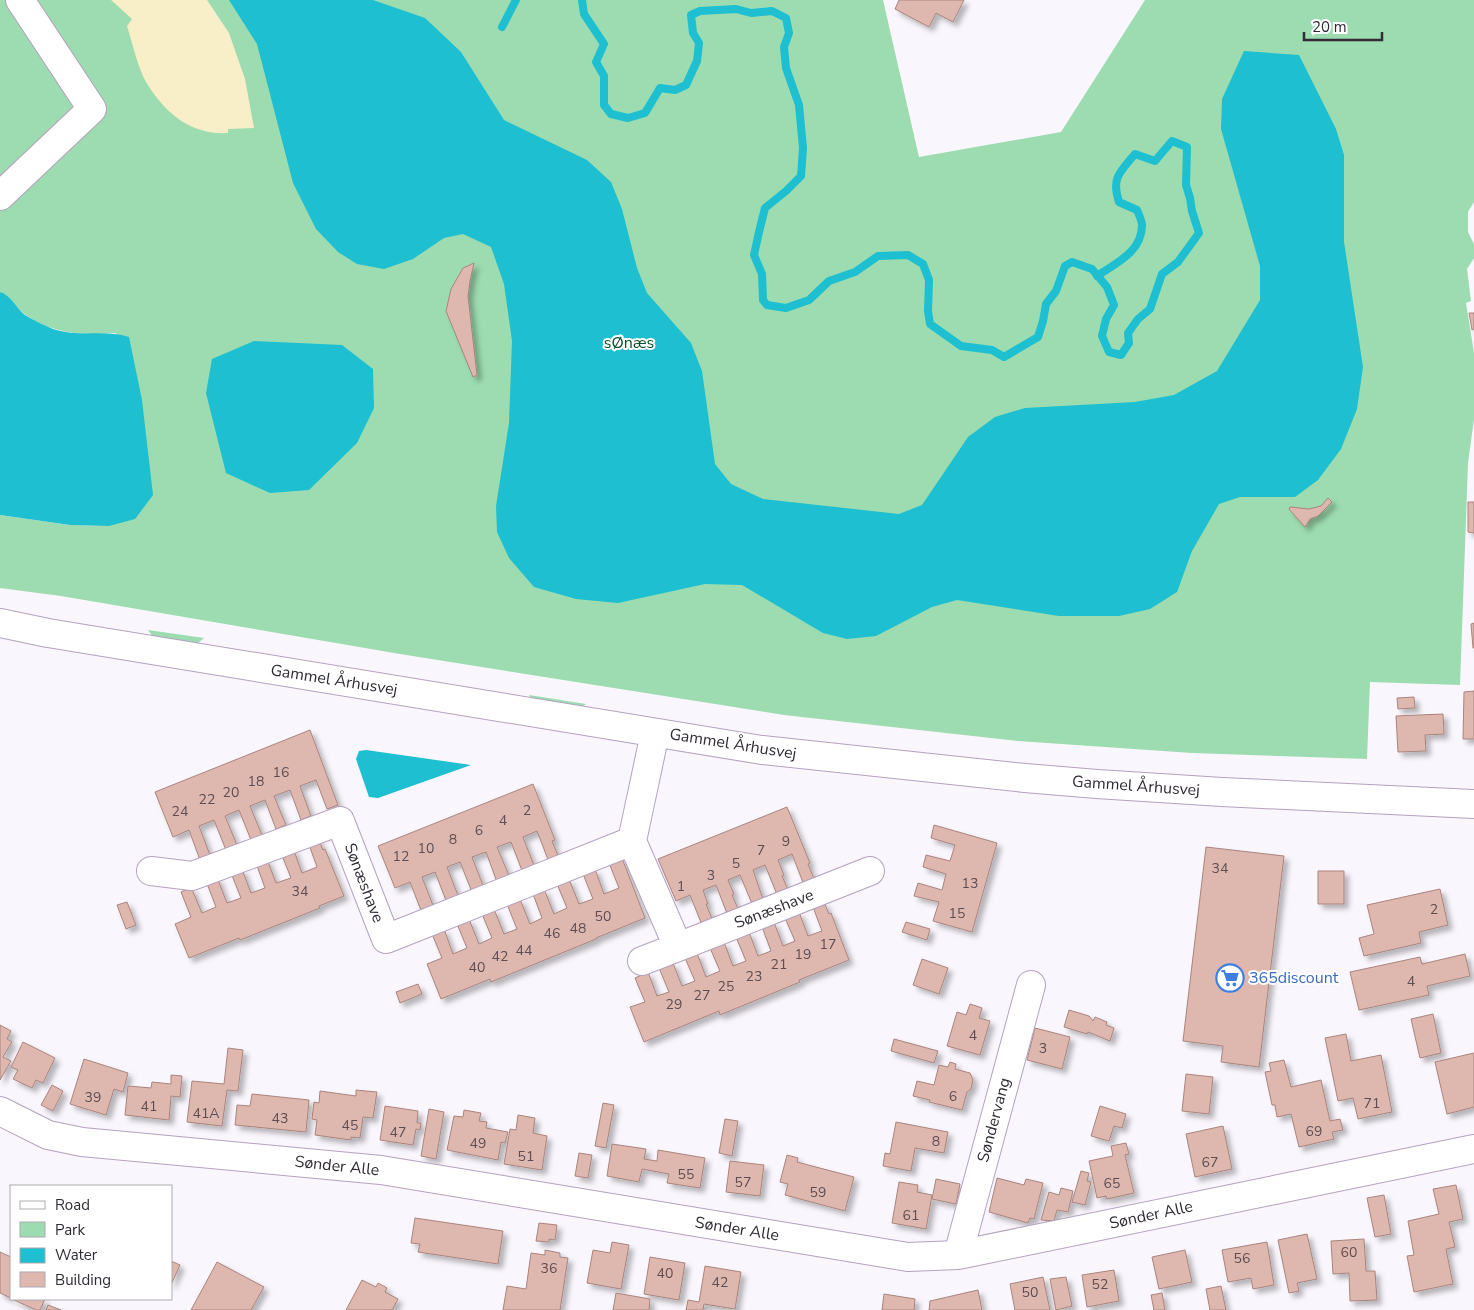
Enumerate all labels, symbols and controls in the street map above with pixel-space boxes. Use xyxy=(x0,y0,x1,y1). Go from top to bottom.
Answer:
scale bar xyxy=(1304,10,1382,42)
text: 20 m xyxy=(1312,17,1347,37)
park label: sØnæs xyxy=(604,332,654,354)
street label: Gammel Århusvej xyxy=(269,659,399,701)
street label: Gammel Århusvej xyxy=(668,723,798,765)
house number: 16 xyxy=(273,763,289,782)
street label: Gammel Århusvej xyxy=(1071,771,1201,801)
house number: 18 xyxy=(248,772,264,791)
house number: 20 xyxy=(223,783,239,802)
house number: 22 xyxy=(199,790,215,809)
house number: 2 xyxy=(523,801,531,820)
house number: 24 xyxy=(172,802,188,821)
house number: 4 xyxy=(499,811,507,830)
house number: 6 xyxy=(475,821,483,840)
house number: 8 xyxy=(449,830,457,849)
house number: 9 xyxy=(782,832,790,851)
house number: 10 xyxy=(418,839,434,858)
street label: Sønæshave xyxy=(339,840,389,926)
house number: 7 xyxy=(757,841,765,860)
house number: 12 xyxy=(393,847,409,866)
house number: 5 xyxy=(732,854,740,873)
house number: 34 xyxy=(1212,859,1228,878)
house number: 3 xyxy=(707,866,715,885)
house number: 13 xyxy=(962,874,978,893)
house number: 1 xyxy=(677,877,685,896)
house number: 34 xyxy=(292,882,308,901)
street label: Sønæshave xyxy=(731,884,817,934)
house number: 2 xyxy=(1430,900,1438,919)
house number: 15 xyxy=(949,904,965,923)
house number: 50 xyxy=(595,907,611,926)
house number: 48 xyxy=(570,919,586,938)
house number: 46 xyxy=(544,924,560,943)
house number: 17 xyxy=(820,935,836,954)
house number: 44 xyxy=(516,941,532,960)
house number: 19 xyxy=(795,945,811,964)
house number: 42 xyxy=(492,947,508,966)
house number: 21 xyxy=(771,955,787,974)
house number: 40 xyxy=(469,958,485,977)
supermarket icon: 365discount xyxy=(1215,963,1245,993)
house number: 23 xyxy=(746,967,762,986)
place label: 365discount xyxy=(1249,967,1339,989)
house number: 4 xyxy=(1407,972,1415,991)
house number: 25 xyxy=(718,977,734,996)
house number: 27 xyxy=(694,986,710,1005)
house number: 29 xyxy=(666,995,682,1014)
house number: 4 xyxy=(969,1026,977,1045)
house number: 3 xyxy=(1039,1039,1047,1058)
street label: Søndervang xyxy=(972,1075,1016,1165)
house number: 6 xyxy=(949,1087,957,1106)
house number: 39 xyxy=(85,1088,101,1107)
house number: 71 xyxy=(1364,1094,1380,1113)
house number: 41 xyxy=(141,1097,157,1116)
house number: 41A xyxy=(192,1104,220,1123)
house number: 43 xyxy=(272,1109,288,1128)
house number: 45 xyxy=(342,1116,358,1135)
house number: 69 xyxy=(1306,1122,1322,1141)
house number: 47 xyxy=(390,1123,406,1142)
house number: 8 xyxy=(932,1132,940,1151)
house number: 49 xyxy=(470,1134,486,1153)
house number: 51 xyxy=(518,1147,534,1166)
street label: Sønder Alle xyxy=(294,1151,380,1181)
house number: 67 xyxy=(1202,1153,1218,1172)
house number: 55 xyxy=(678,1165,694,1184)
house number: 57 xyxy=(735,1173,751,1192)
house number: 65 xyxy=(1104,1174,1120,1193)
house number: 59 xyxy=(810,1183,826,1202)
legend xyxy=(10,1185,172,1300)
text: Road xyxy=(55,1195,90,1215)
street label: Sønder Alle xyxy=(1107,1195,1195,1235)
house number: 61 xyxy=(903,1206,919,1225)
street label: Sønder Alle xyxy=(693,1211,781,1247)
text: Park xyxy=(55,1220,85,1240)
house number: 60 xyxy=(1341,1243,1357,1262)
text: Water xyxy=(55,1245,98,1265)
house number: 56 xyxy=(1234,1249,1250,1268)
house number: 36 xyxy=(541,1259,557,1278)
house number: 40 xyxy=(657,1264,673,1283)
text: Building xyxy=(55,1270,111,1290)
house number: 42 xyxy=(712,1273,728,1292)
house number: 52 xyxy=(1092,1275,1108,1294)
house number: 50 xyxy=(1022,1283,1038,1302)

